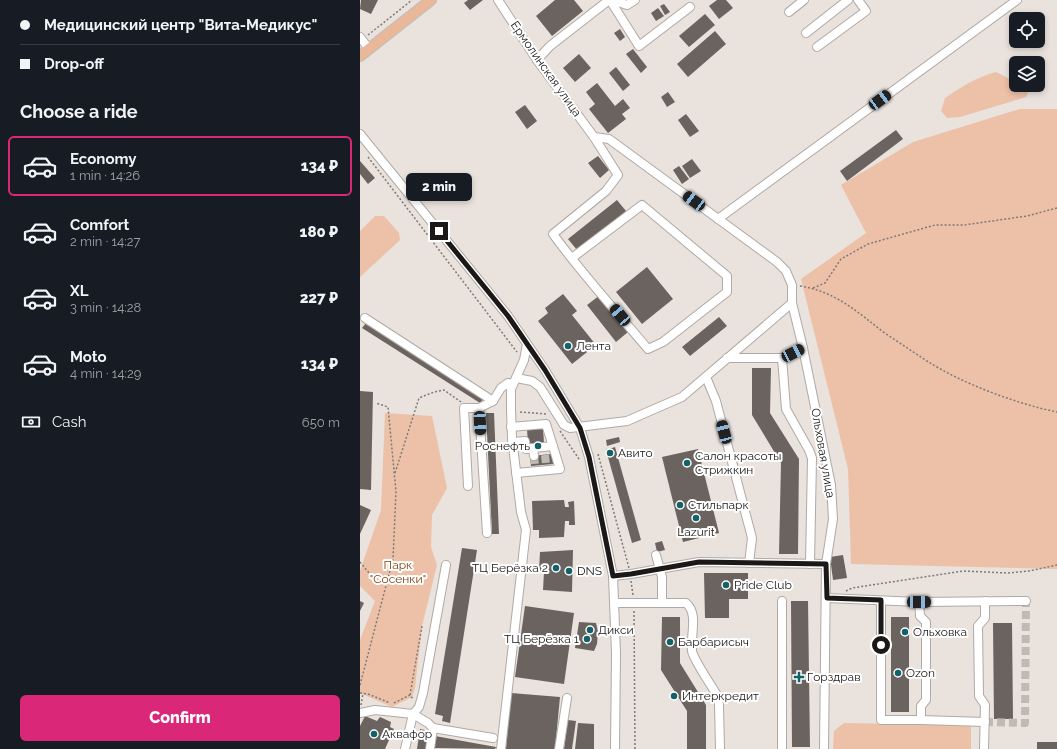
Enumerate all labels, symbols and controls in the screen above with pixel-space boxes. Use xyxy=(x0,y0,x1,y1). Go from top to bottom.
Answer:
map controls xyxy=(1009,12,1045,92)
button: locate xyxy=(1009,12,1045,48)
text: Медицинский центр "Вита-Медикус" xyxy=(44,16,317,34)
street label: Ермолинская улица xyxy=(508,19,584,119)
text: Drop-off xyxy=(44,55,104,73)
button: layers xyxy=(1009,56,1045,92)
car xyxy=(867,88,893,112)
text: Choose a ride xyxy=(20,101,138,122)
icon: car xyxy=(22,148,58,184)
text: Economy xyxy=(70,150,137,168)
text: 134 ₽ xyxy=(301,157,338,175)
text: 1 min · 14:26 xyxy=(70,168,140,183)
callout: 2 min xyxy=(406,173,472,201)
text: 2 min xyxy=(422,179,456,194)
car xyxy=(681,189,707,213)
icon: car xyxy=(22,214,58,250)
text: Comfort xyxy=(70,216,129,234)
route end xyxy=(430,222,448,240)
text: 180 ₽ xyxy=(300,223,338,241)
text: 2 min · 14:27 xyxy=(70,234,140,249)
icon: car xyxy=(22,280,58,316)
text: XL xyxy=(70,282,88,300)
text: 227 ₽ xyxy=(300,289,338,307)
text: 3 min · 14:28 xyxy=(70,300,141,315)
car xyxy=(608,302,632,328)
place label: Лента xyxy=(576,339,611,353)
marker: Лента xyxy=(563,341,573,351)
car xyxy=(780,342,806,364)
icon: car xyxy=(22,346,58,382)
text: Moto xyxy=(70,348,107,366)
text: 134 ₽ xyxy=(301,355,338,373)
text: 4 min · 14:29 xyxy=(70,366,141,381)
street label: Ольховая улица xyxy=(808,407,838,499)
icon: cash xyxy=(20,411,42,433)
car xyxy=(473,411,487,435)
text: Cash xyxy=(52,413,86,431)
text: 650 m xyxy=(302,415,340,430)
car xyxy=(715,419,733,445)
place label: Роснефть xyxy=(475,439,530,453)
marker: Роснефть xyxy=(533,441,543,451)
place label: Авито xyxy=(618,446,653,460)
marker: Авито xyxy=(605,448,615,458)
place label: Салон красоты Стрижкин xyxy=(695,449,782,477)
marker: Салон красоты Стрижкин xyxy=(682,458,692,468)
place label: Стильпарк xyxy=(688,498,749,512)
marker: Стильпарк xyxy=(675,500,685,510)
marker: Lazurit xyxy=(691,513,701,523)
place label: Lazurit xyxy=(677,525,715,539)
park label: Парк "Сосенки" xyxy=(370,558,426,586)
place label: ТЦ Берёзка 2 xyxy=(472,561,548,575)
marker: ТЦ Берёзка 2 xyxy=(551,563,561,573)
place label: DNS xyxy=(577,564,602,578)
marker: DNS xyxy=(564,566,574,576)
place label: Pride Club xyxy=(734,578,792,592)
marker: Pride Club xyxy=(721,580,731,590)
car xyxy=(907,596,931,608)
place label: Дикси xyxy=(598,623,634,637)
marker: Дикси xyxy=(585,625,595,635)
place label: Ольховка xyxy=(913,625,967,639)
marker: Ольховка xyxy=(900,627,910,637)
place label: ТЦ Берёзка 1 xyxy=(504,632,579,646)
marker: ТЦ Берёзка 1 xyxy=(582,634,592,644)
place label: Барбарисыч xyxy=(678,635,749,649)
route start xyxy=(872,636,890,654)
marker: Барбарисыч xyxy=(665,637,675,647)
place label: Ozon xyxy=(906,666,935,680)
marker: Ozon xyxy=(893,668,903,678)
place label: Горздрав xyxy=(807,670,861,684)
marker: Горздрав xyxy=(794,672,804,682)
place label: Интеркредит xyxy=(682,689,759,703)
marker: Интеркредит xyxy=(669,691,679,701)
button: Confirm xyxy=(20,695,340,741)
place label: Аквафор xyxy=(382,727,432,741)
marker: Аквафор xyxy=(369,729,379,739)

